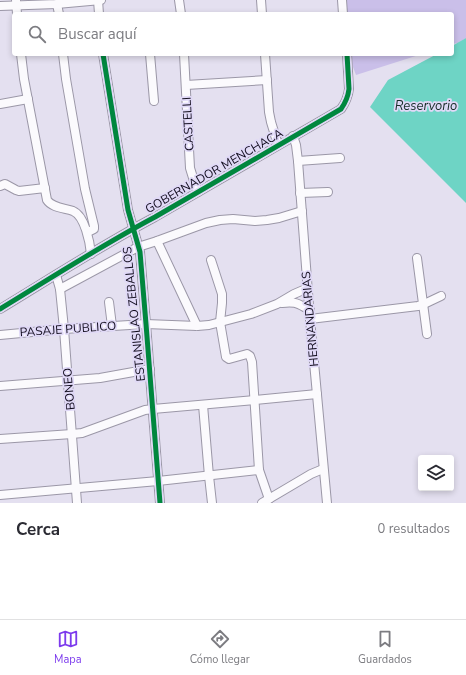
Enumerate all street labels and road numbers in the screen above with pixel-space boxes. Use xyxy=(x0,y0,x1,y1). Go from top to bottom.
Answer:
street label: CASTELLI xyxy=(179,97,197,151)
street label: GOBERNADOR MENCHACA xyxy=(142,125,286,217)
street label: ESTANISLAO ZEBALLOS xyxy=(119,246,149,382)
street label: HERNANDARIAS xyxy=(298,271,322,367)
street label: PASAJE PUBLICO xyxy=(19,318,117,340)
street label: BONEO xyxy=(59,367,79,411)

